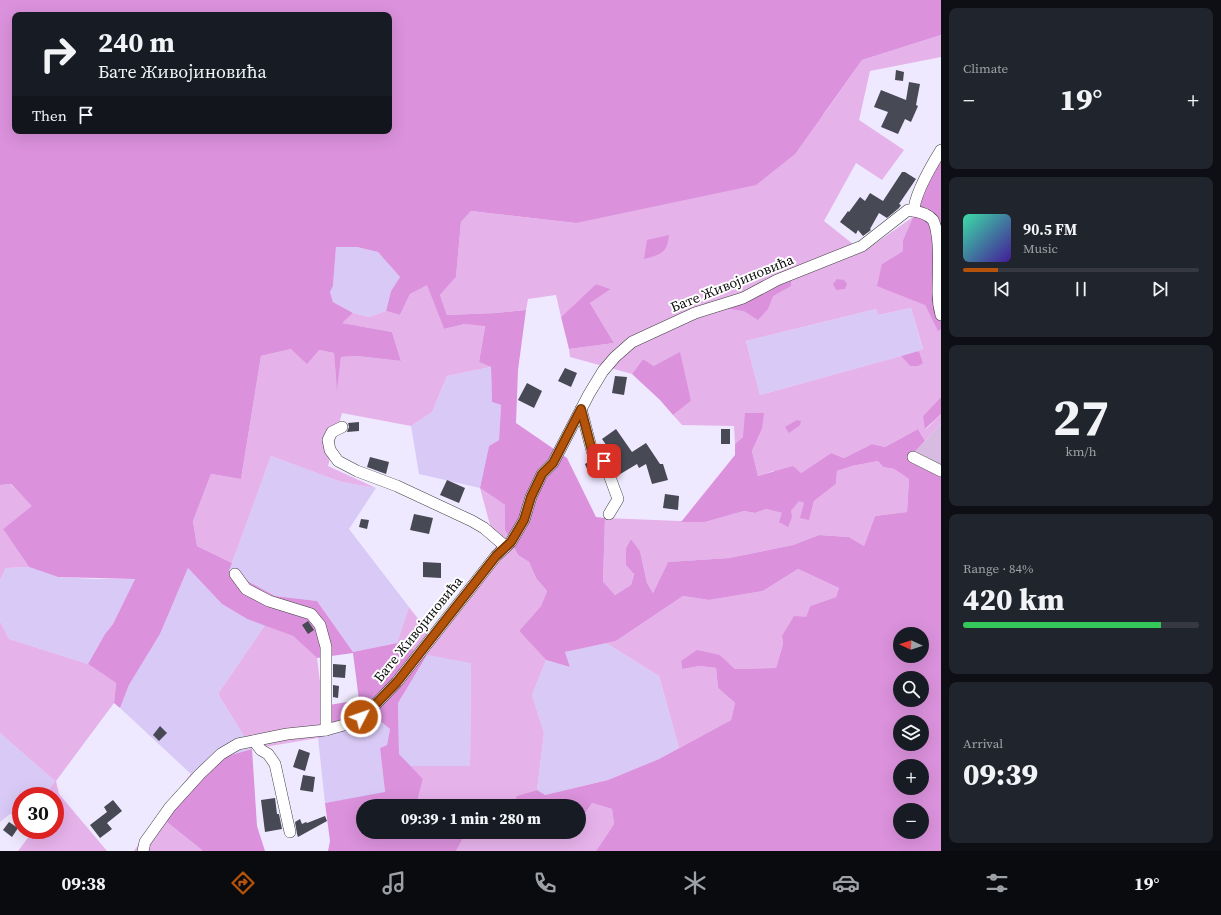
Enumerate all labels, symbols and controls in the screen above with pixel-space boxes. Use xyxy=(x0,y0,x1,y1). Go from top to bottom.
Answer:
text: 240 m xyxy=(98,23,175,61)
icon: right xyxy=(32,28,84,80)
text: Бате Живојиновића xyxy=(98,59,267,84)
text: Climate xyxy=(963,60,1008,77)
text: 19° xyxy=(1060,79,1102,120)
text: − xyxy=(963,85,975,115)
text: + xyxy=(1187,85,1199,115)
icon: arrive xyxy=(75,104,97,126)
text: Then xyxy=(32,105,67,126)
text: 90.5 FM xyxy=(1023,219,1077,240)
text: Music xyxy=(1023,240,1058,257)
street label: Бате Живојиновића xyxy=(667,249,797,317)
icon: previous xyxy=(991,278,1013,300)
icon: pause xyxy=(1070,278,1092,300)
icon: next xyxy=(1149,278,1171,300)
text: 27 xyxy=(1053,381,1109,452)
text: km/h xyxy=(1066,443,1096,460)
pin xyxy=(587,444,621,478)
icon: arrive xyxy=(593,450,615,472)
text: Range · 84% xyxy=(963,560,1034,577)
street label: Бате Живојиновића xyxy=(369,571,468,686)
text: 420 km xyxy=(963,579,1064,620)
north arrow xyxy=(893,627,929,663)
map controls xyxy=(893,627,929,839)
button: search xyxy=(893,671,929,707)
position arrow xyxy=(340,696,382,738)
button: layers xyxy=(893,715,929,751)
text: Arrival xyxy=(963,735,1003,752)
text: 09:39 xyxy=(963,754,1038,795)
button: + xyxy=(893,759,929,795)
speed limit sign: 30 xyxy=(12,787,64,839)
button: − xyxy=(893,803,929,839)
text: 09:39 · 1 min · 280 m xyxy=(401,808,541,829)
icon: directions xyxy=(229,869,257,897)
icon: music xyxy=(380,869,408,897)
icon: phone xyxy=(531,869,559,897)
icon: climate xyxy=(681,869,709,897)
icon: car xyxy=(832,869,860,897)
icon: filters xyxy=(983,869,1011,897)
text: 09:38 xyxy=(61,871,106,896)
text: 19° xyxy=(1134,871,1160,896)

